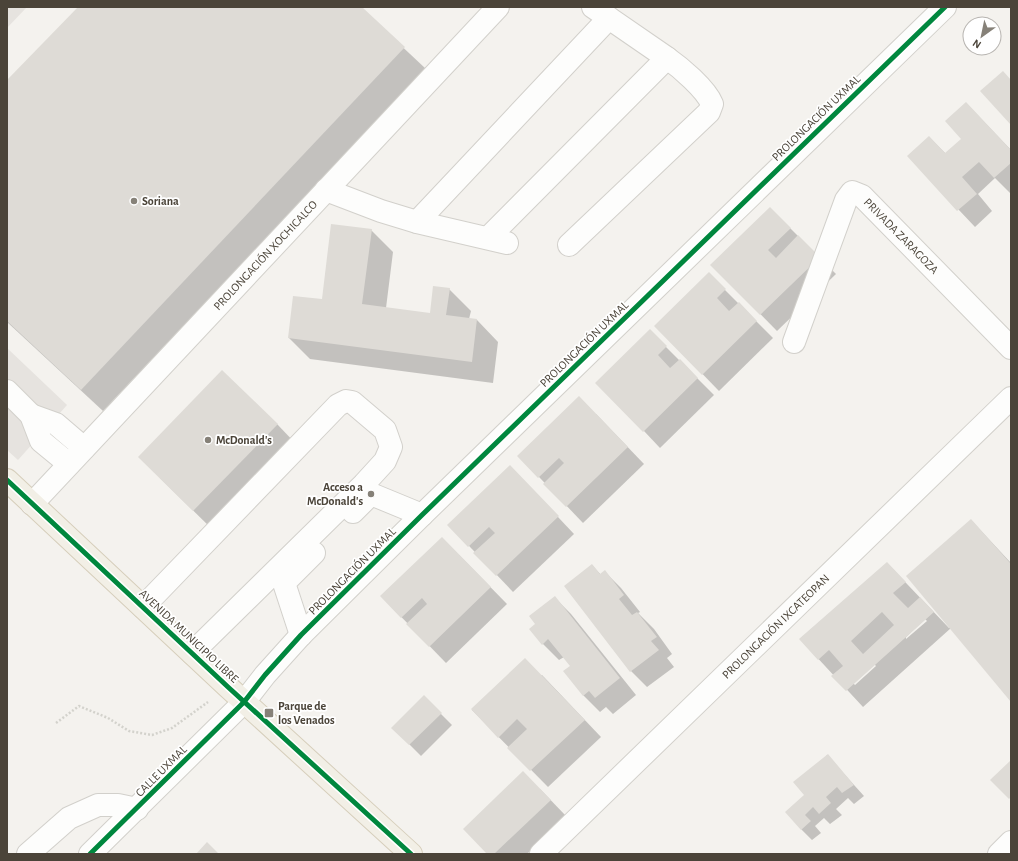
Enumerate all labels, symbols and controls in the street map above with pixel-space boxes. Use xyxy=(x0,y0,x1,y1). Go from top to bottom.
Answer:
north arrow xyxy=(962,16,1002,56)
text: N xyxy=(971,37,983,51)
street label: PROLONGACIÓN UXMAL xyxy=(769,72,862,163)
place label: Soriana xyxy=(142,195,179,207)
marker: Soriana xyxy=(129,196,139,206)
street label: PRIVADA ZARAGOZA xyxy=(862,196,941,276)
street label: PROLONGACIÓN XOCHICALCO xyxy=(211,198,320,312)
street label: PROLONGACIÓN UXMAL xyxy=(537,298,630,389)
place label: McDonald's xyxy=(216,434,272,446)
marker: McDonald's xyxy=(203,435,213,445)
place label: Acceso a McDonald's xyxy=(307,481,363,507)
marker: Acceso a McDonald's xyxy=(366,489,376,499)
street label: PROLONGACIÓN UXMAL xyxy=(305,524,398,617)
street label: PROLONGACIÓN IXCATEOPAN xyxy=(720,572,832,681)
street label: AVENIDA MUNICIPIO LIBRE xyxy=(137,587,241,685)
place label: Parque de los Venados xyxy=(278,700,335,726)
marker: Parque de los Venados xyxy=(263,707,275,719)
street label: CALLE UXMAL xyxy=(133,743,189,799)

